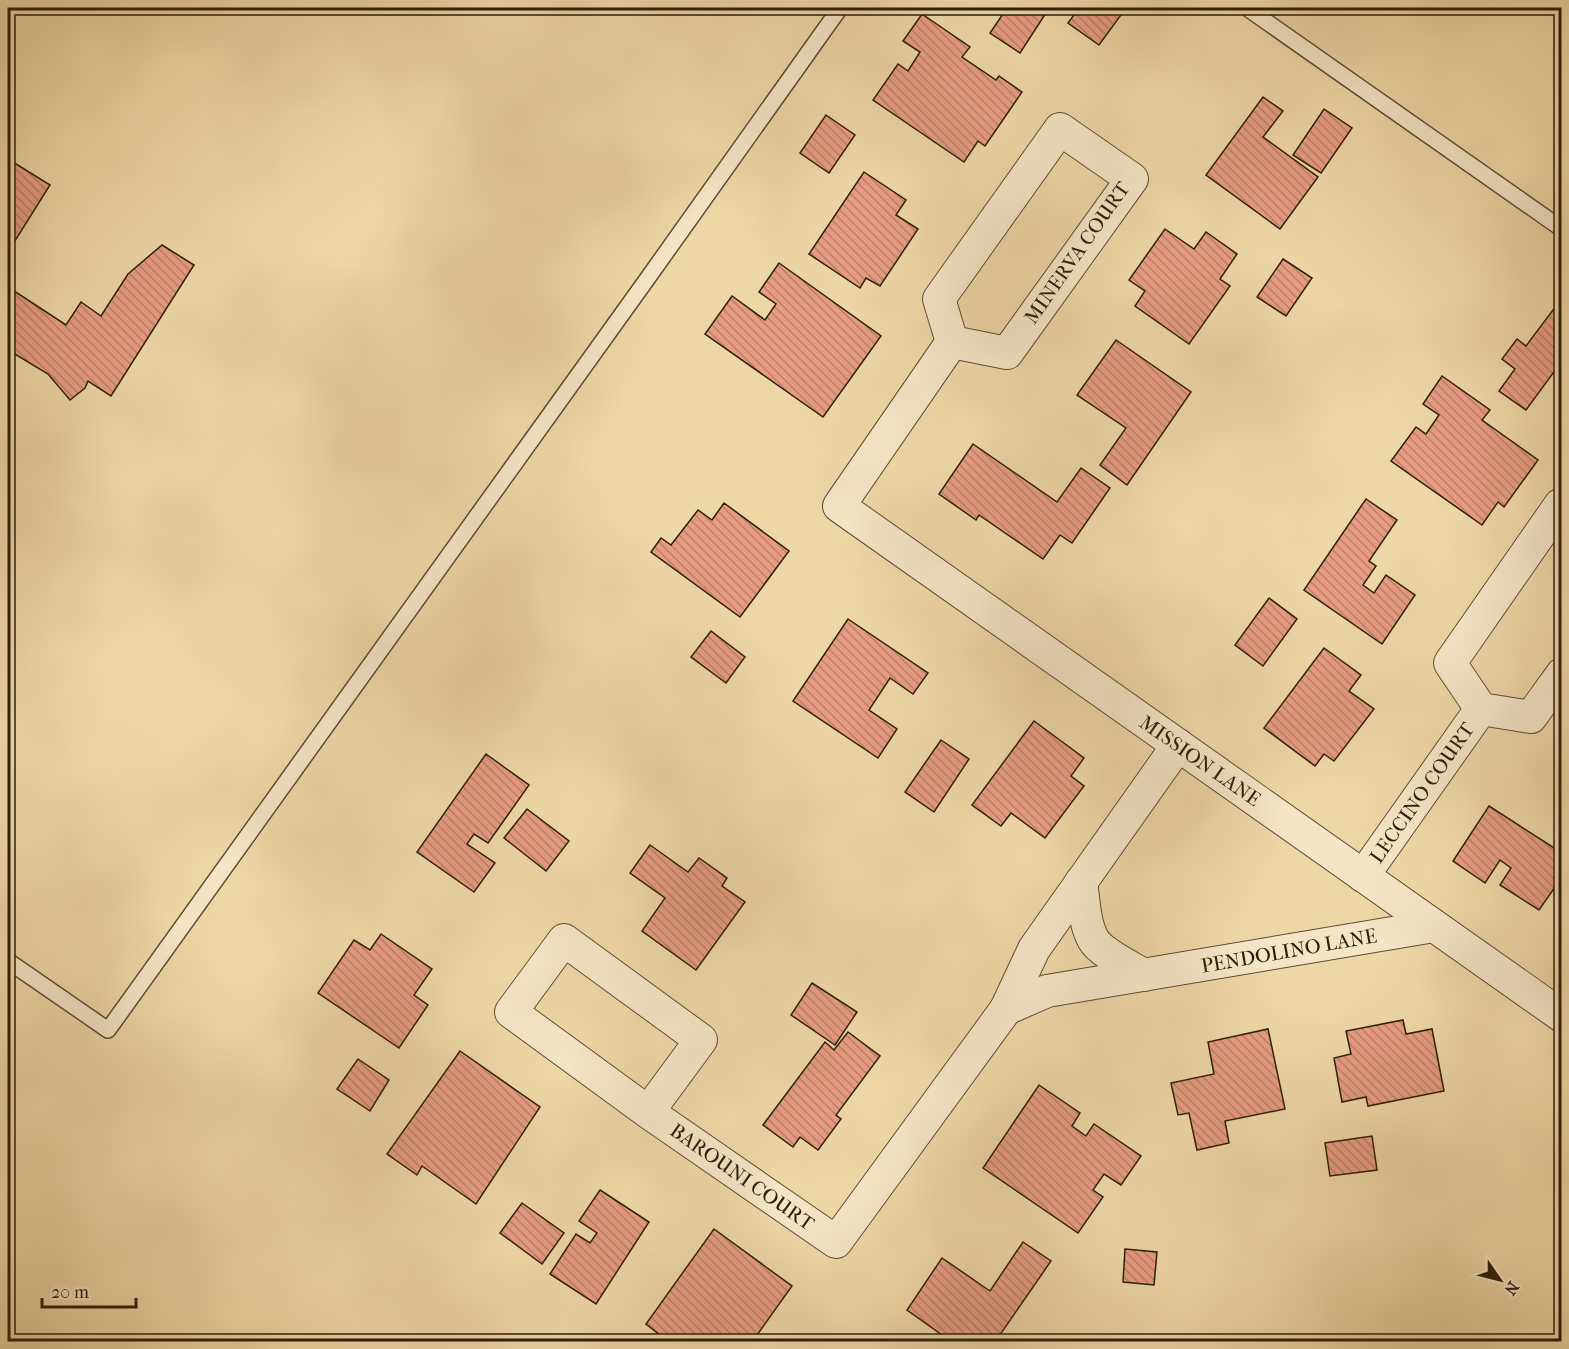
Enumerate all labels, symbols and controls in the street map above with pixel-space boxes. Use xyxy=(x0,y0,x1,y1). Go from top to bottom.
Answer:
street label: MINERVA COURT xyxy=(1019,177,1135,328)
street label: MISSION LANE xyxy=(1135,711,1265,811)
street label: LECCINO COURT xyxy=(1365,718,1479,868)
street label: PENDOLINO LANE xyxy=(1199,924,1379,978)
street label: BAROUNI COURT xyxy=(666,1119,819,1236)
north arrow xyxy=(1470,1250,1530,1310)
scale bar xyxy=(42,1271,136,1309)
text: N xyxy=(1500,1278,1523,1299)
text: 20 m xyxy=(51,1282,89,1303)

